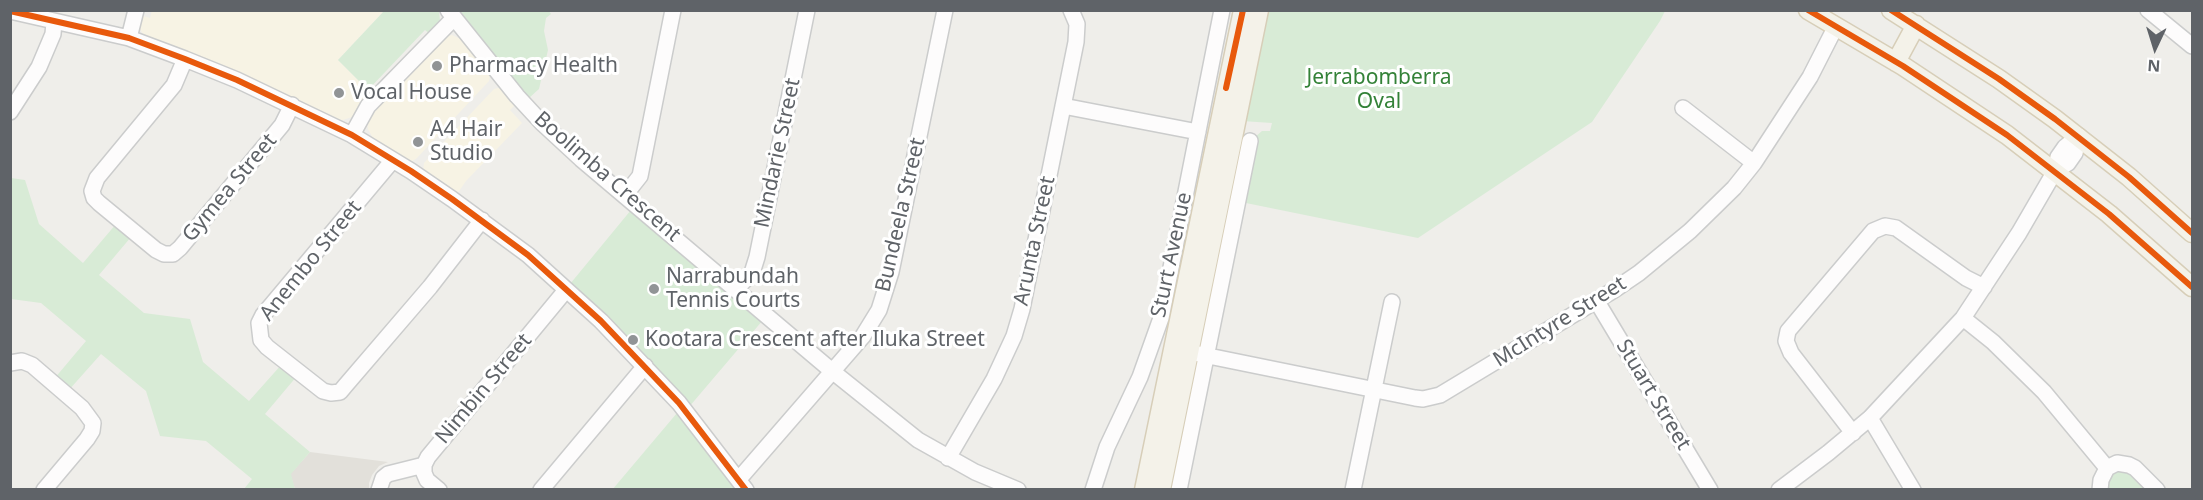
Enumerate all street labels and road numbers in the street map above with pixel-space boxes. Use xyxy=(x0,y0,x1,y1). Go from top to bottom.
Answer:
street label: Mindarie Street xyxy=(750,76,806,230)
street label: Boolimba Crescent xyxy=(529,107,685,247)
street label: Gymea Street xyxy=(177,129,283,247)
street label: Bundeela Street xyxy=(871,135,931,295)
street label: Arunta Street xyxy=(1009,174,1061,308)
street label: Sturt Avenue xyxy=(1146,190,1198,320)
street label: Anembo Street xyxy=(255,196,367,326)
street label: McIntyre Street xyxy=(1489,271,1631,373)
street label: Nimbin Street xyxy=(431,329,537,449)
street label: Stuart Street xyxy=(1610,335,1696,455)

